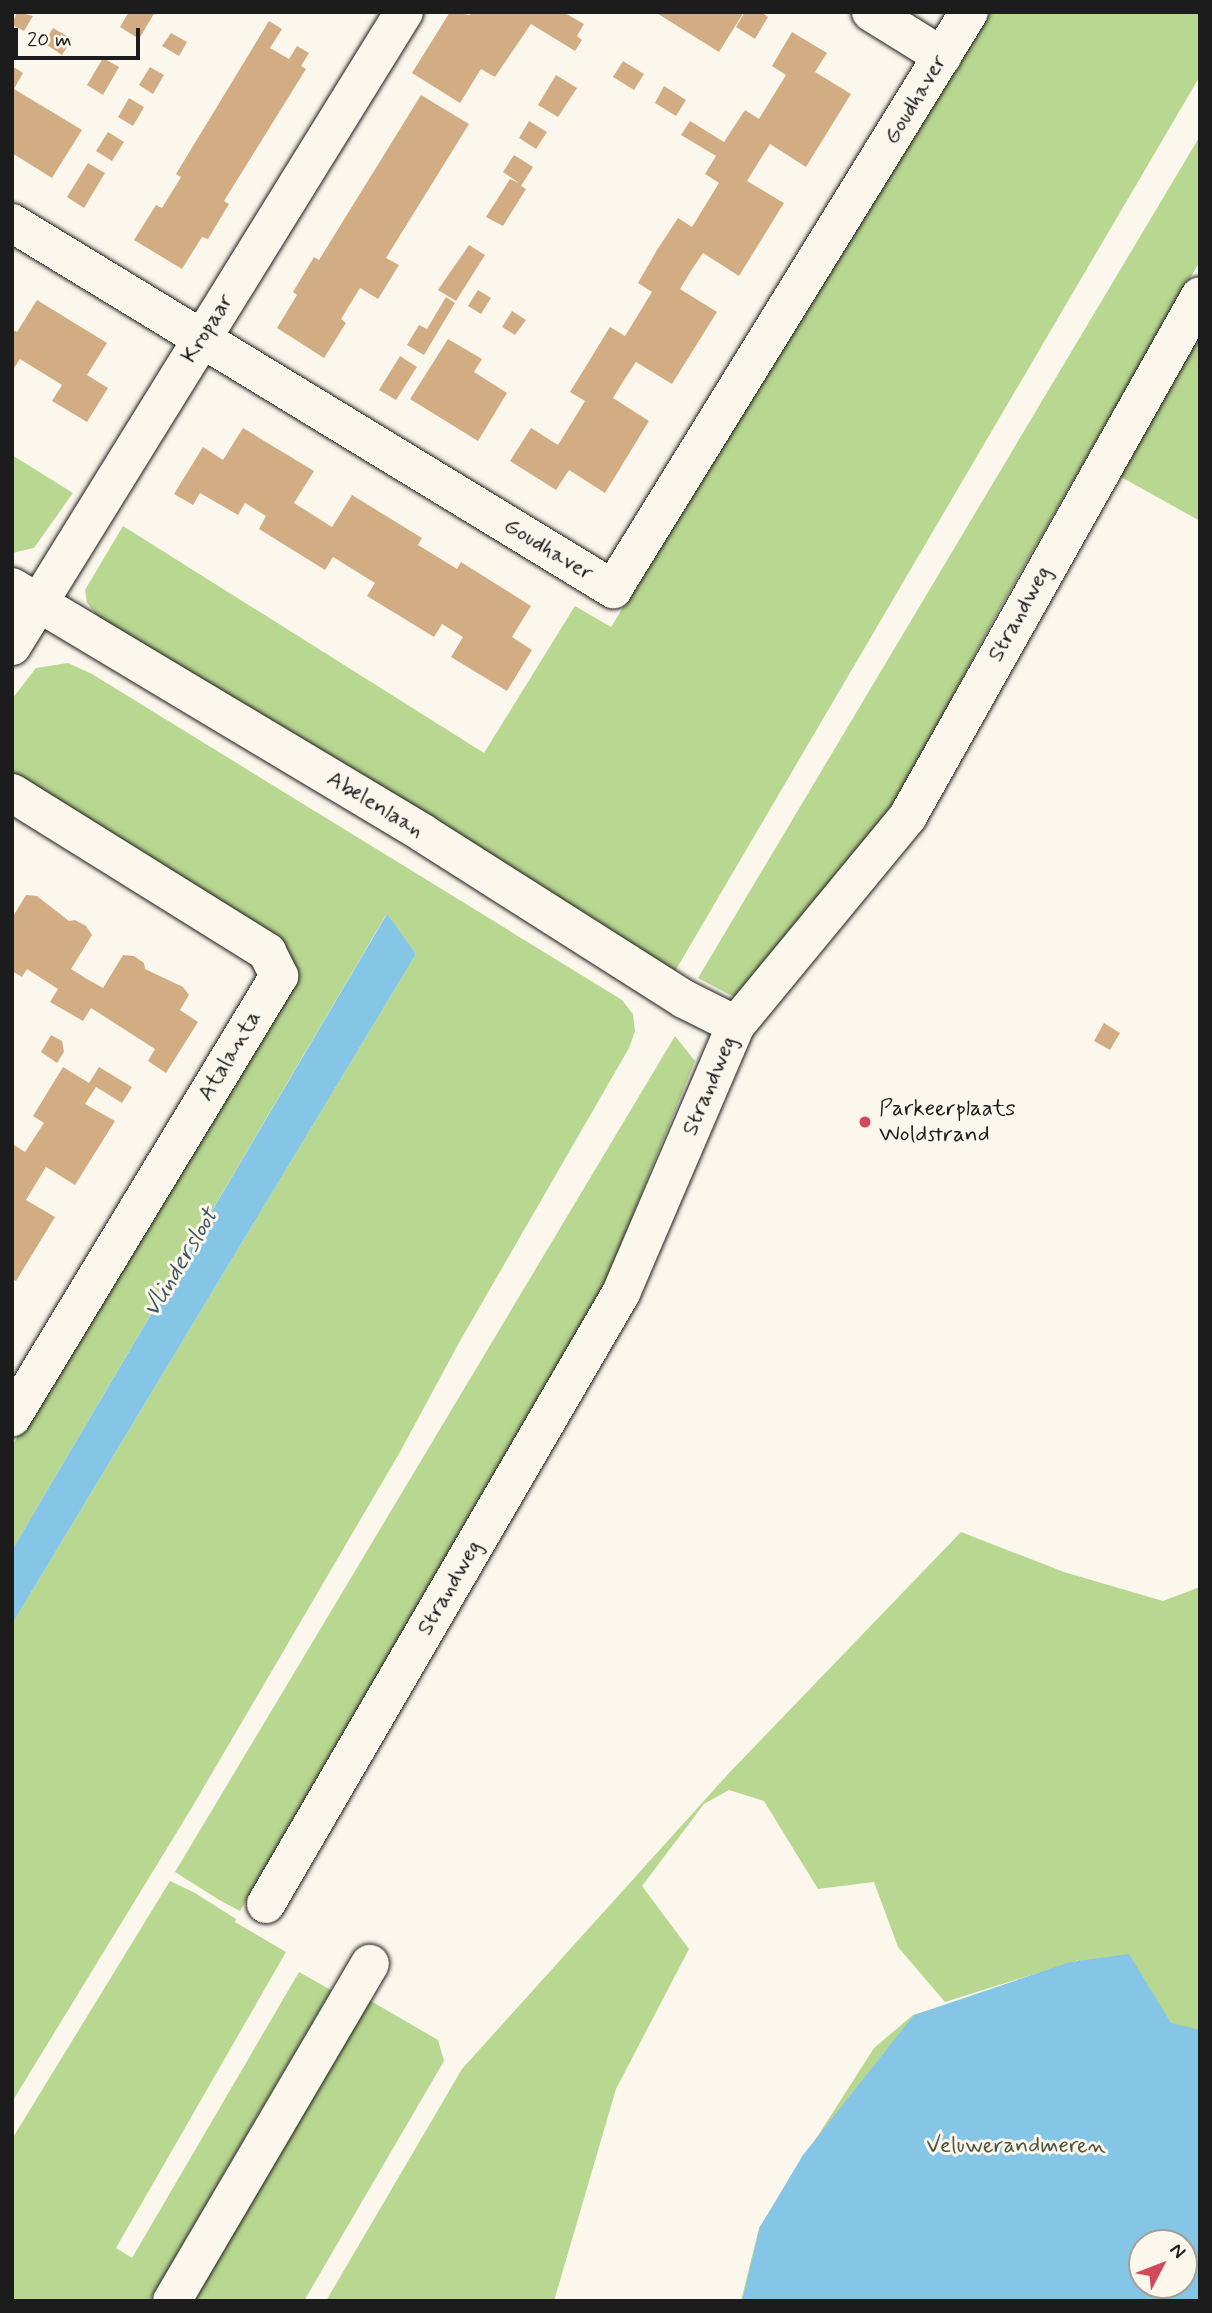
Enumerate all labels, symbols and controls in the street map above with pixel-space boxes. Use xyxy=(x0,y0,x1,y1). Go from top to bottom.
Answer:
scale bar xyxy=(18,14,144,58)
text: 20 m xyxy=(27,26,72,54)
street label: Goudhaver xyxy=(878,50,954,150)
street label: Kropaar xyxy=(176,289,240,369)
street label: Goudhaver xyxy=(498,512,598,588)
street label: Strandweg xyxy=(982,561,1058,667)
street label: Abelenlaan xyxy=(321,765,429,845)
street label: Atalanta xyxy=(192,1006,268,1106)
street label: Strandweg xyxy=(677,1032,743,1140)
place label: Parkeerplaats Woldstrand xyxy=(879,1095,1015,1149)
marker: Parkeerplaats Woldstrand xyxy=(857,1114,873,1130)
water label: Vlindersloot xyxy=(137,1204,225,1322)
street label: Strandweg xyxy=(412,1535,488,1641)
park label: Veluwerandmeren xyxy=(926,2132,1106,2160)
north arrow xyxy=(1128,2229,1198,2299)
text: N xyxy=(1164,2238,1191,2264)

